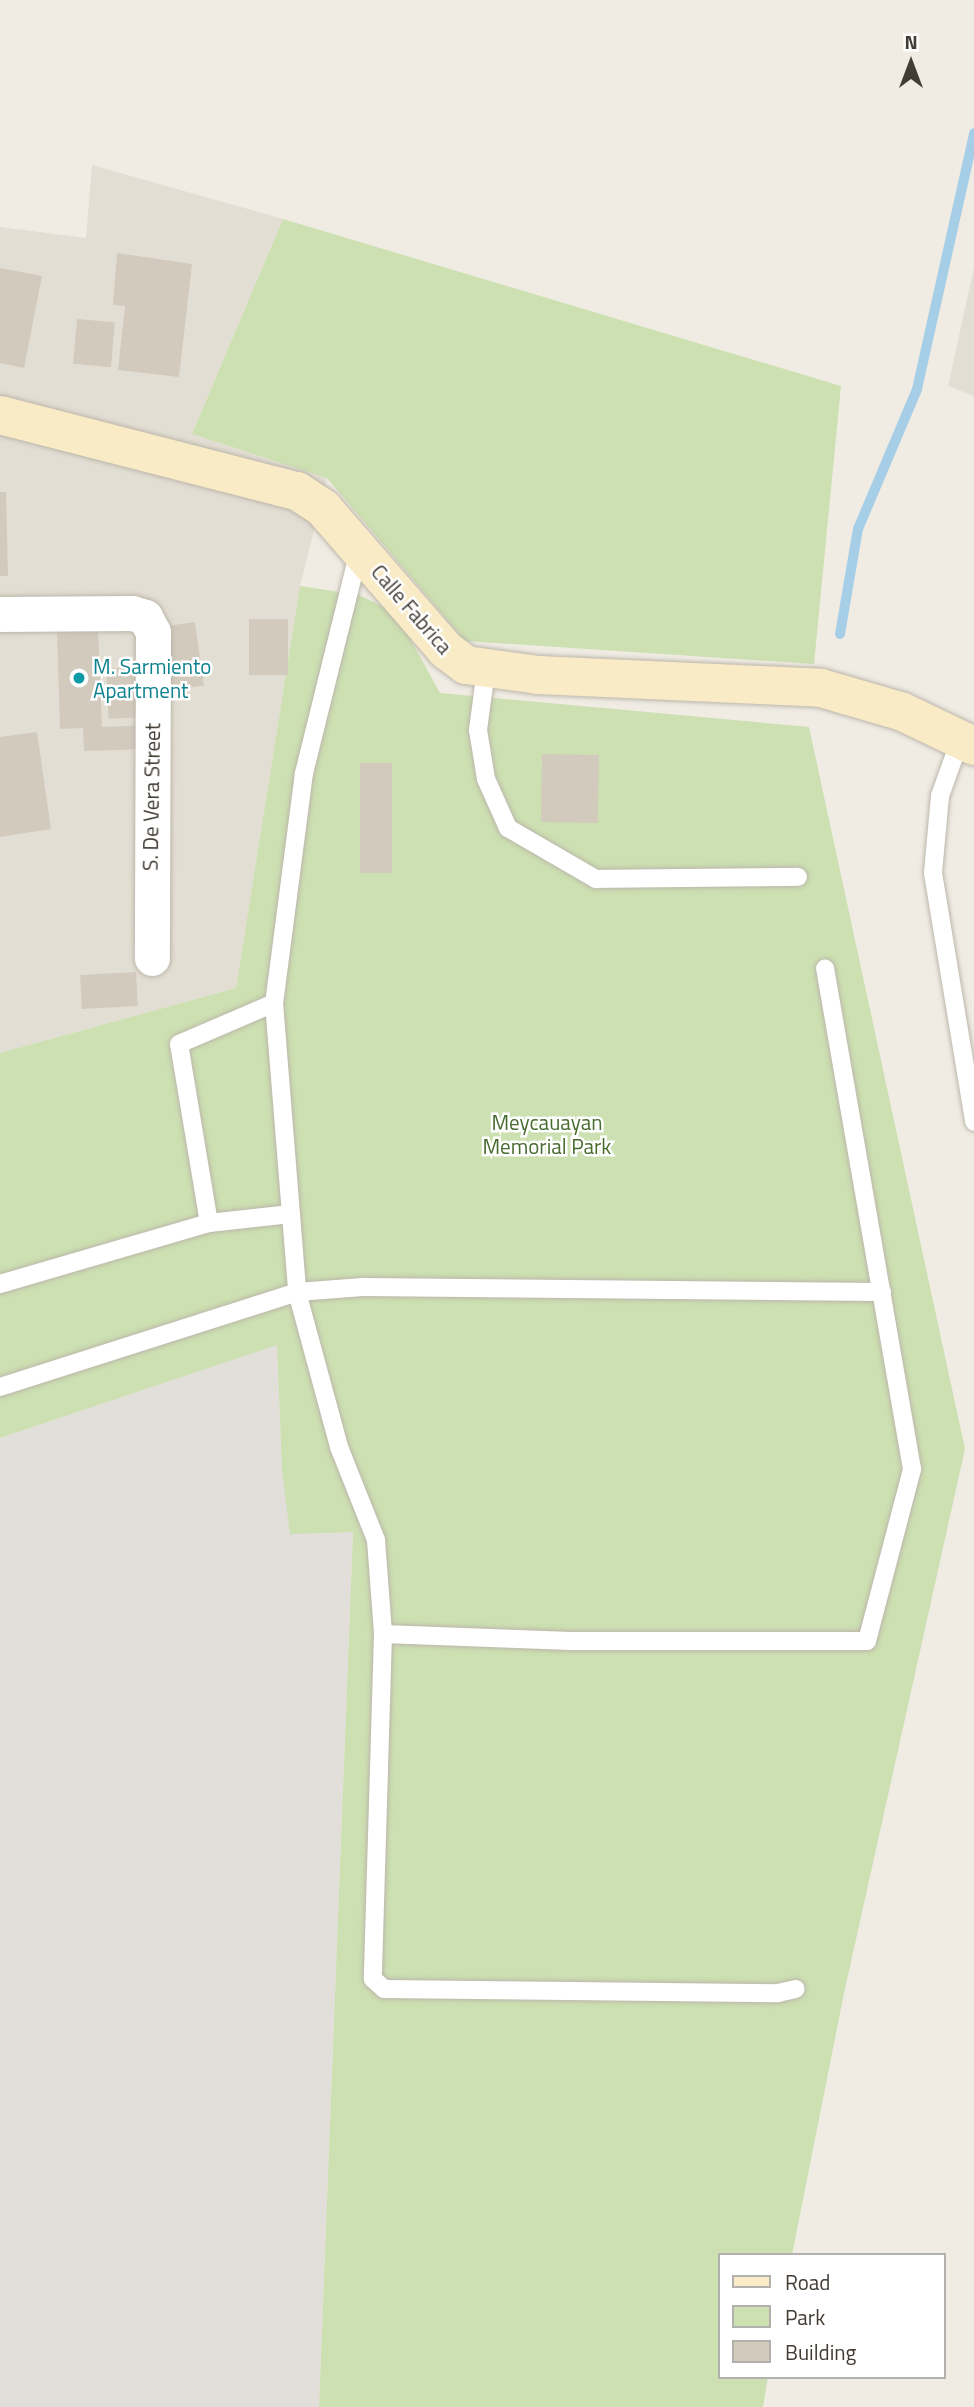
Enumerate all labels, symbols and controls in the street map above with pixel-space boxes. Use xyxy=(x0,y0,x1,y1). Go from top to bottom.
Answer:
text: N xyxy=(904,27,918,56)
north arrow xyxy=(876,28,946,98)
street label: Calle Fabrica xyxy=(366,559,458,659)
place label: M. Sarmiento Apartment xyxy=(93,653,211,703)
marker: M. Sarmiento Apartment xyxy=(71,670,87,686)
street label: S. De Vera Street xyxy=(137,723,165,871)
park label: Meycauayan Memorial Park xyxy=(483,1109,611,1159)
legend xyxy=(718,2253,946,2379)
text: Road xyxy=(785,2266,830,2298)
text: Park xyxy=(785,2301,825,2333)
text: Building xyxy=(785,2336,856,2368)

